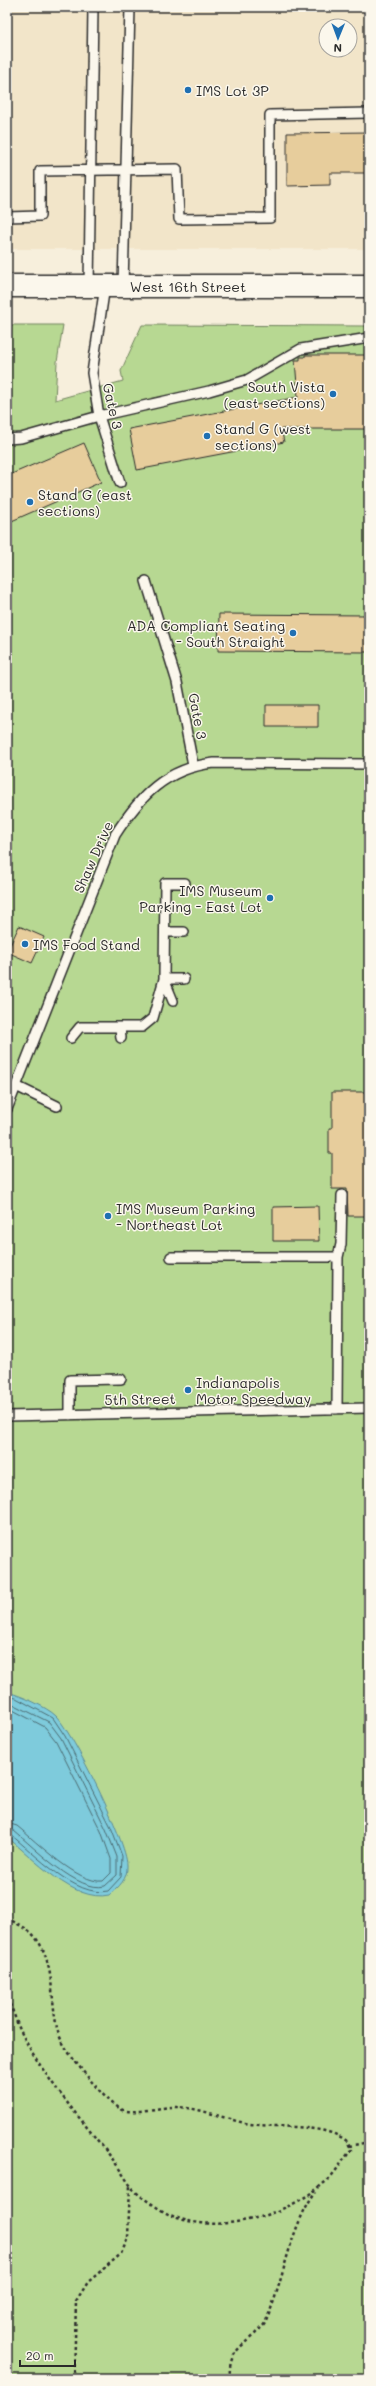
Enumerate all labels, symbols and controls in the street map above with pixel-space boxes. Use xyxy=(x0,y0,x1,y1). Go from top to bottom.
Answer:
north arrow xyxy=(318,18,358,58)
text: N xyxy=(334,41,342,56)
place label: IMS Lot 3P xyxy=(196,81,269,100)
marker: IMS Lot 3P xyxy=(183,85,193,95)
street label: West 16th Street xyxy=(130,277,246,296)
place label: South Vista (east sections) xyxy=(224,377,325,412)
street label: Gate 3 xyxy=(99,381,127,431)
marker: South Vista (east sections) xyxy=(328,389,338,399)
place label: Stand G (west sections) xyxy=(215,419,311,454)
marker: Stand G (west sections) xyxy=(202,431,212,441)
place label: Stand G (east sections) xyxy=(38,485,132,520)
marker: Stand G (east sections) xyxy=(25,497,35,507)
place label: ADA Compliant Seating - South Straight xyxy=(127,616,285,651)
marker: ADA Compliant Seating - South Straight xyxy=(288,628,298,638)
street label: Gate 3 xyxy=(184,691,212,741)
street label: Shaw Drive xyxy=(69,818,117,896)
place label: IMS Museum Parking - East Lot xyxy=(139,881,262,916)
marker: IMS Museum Parking - East Lot xyxy=(265,893,275,903)
place label: IMS Food Stand xyxy=(33,935,140,954)
marker: IMS Food Stand xyxy=(20,939,30,949)
place label: IMS Museum Parking - Northeast Lot xyxy=(116,1199,255,1234)
marker: IMS Museum Parking - Northeast Lot xyxy=(103,1211,113,1221)
place label: Indianapolis Motor Speedway xyxy=(196,1373,311,1408)
marker: Indianapolis Motor Speedway xyxy=(183,1385,193,1395)
street label: 5th Street xyxy=(104,1389,176,1409)
scale bar xyxy=(20,2342,75,2368)
text: 20 m xyxy=(26,2347,54,2363)

